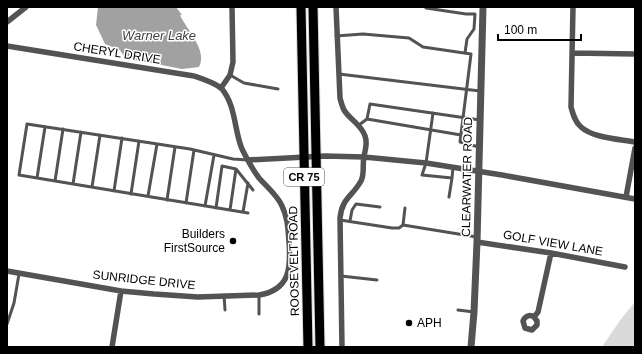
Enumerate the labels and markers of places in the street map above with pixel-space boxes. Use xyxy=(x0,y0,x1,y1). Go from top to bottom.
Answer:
place label: Builders FirstSource xyxy=(164,227,225,255)
marker: Builders FirstSource xyxy=(228,236,238,246)
place label: APH xyxy=(417,316,442,330)
marker: APH xyxy=(404,318,414,328)

